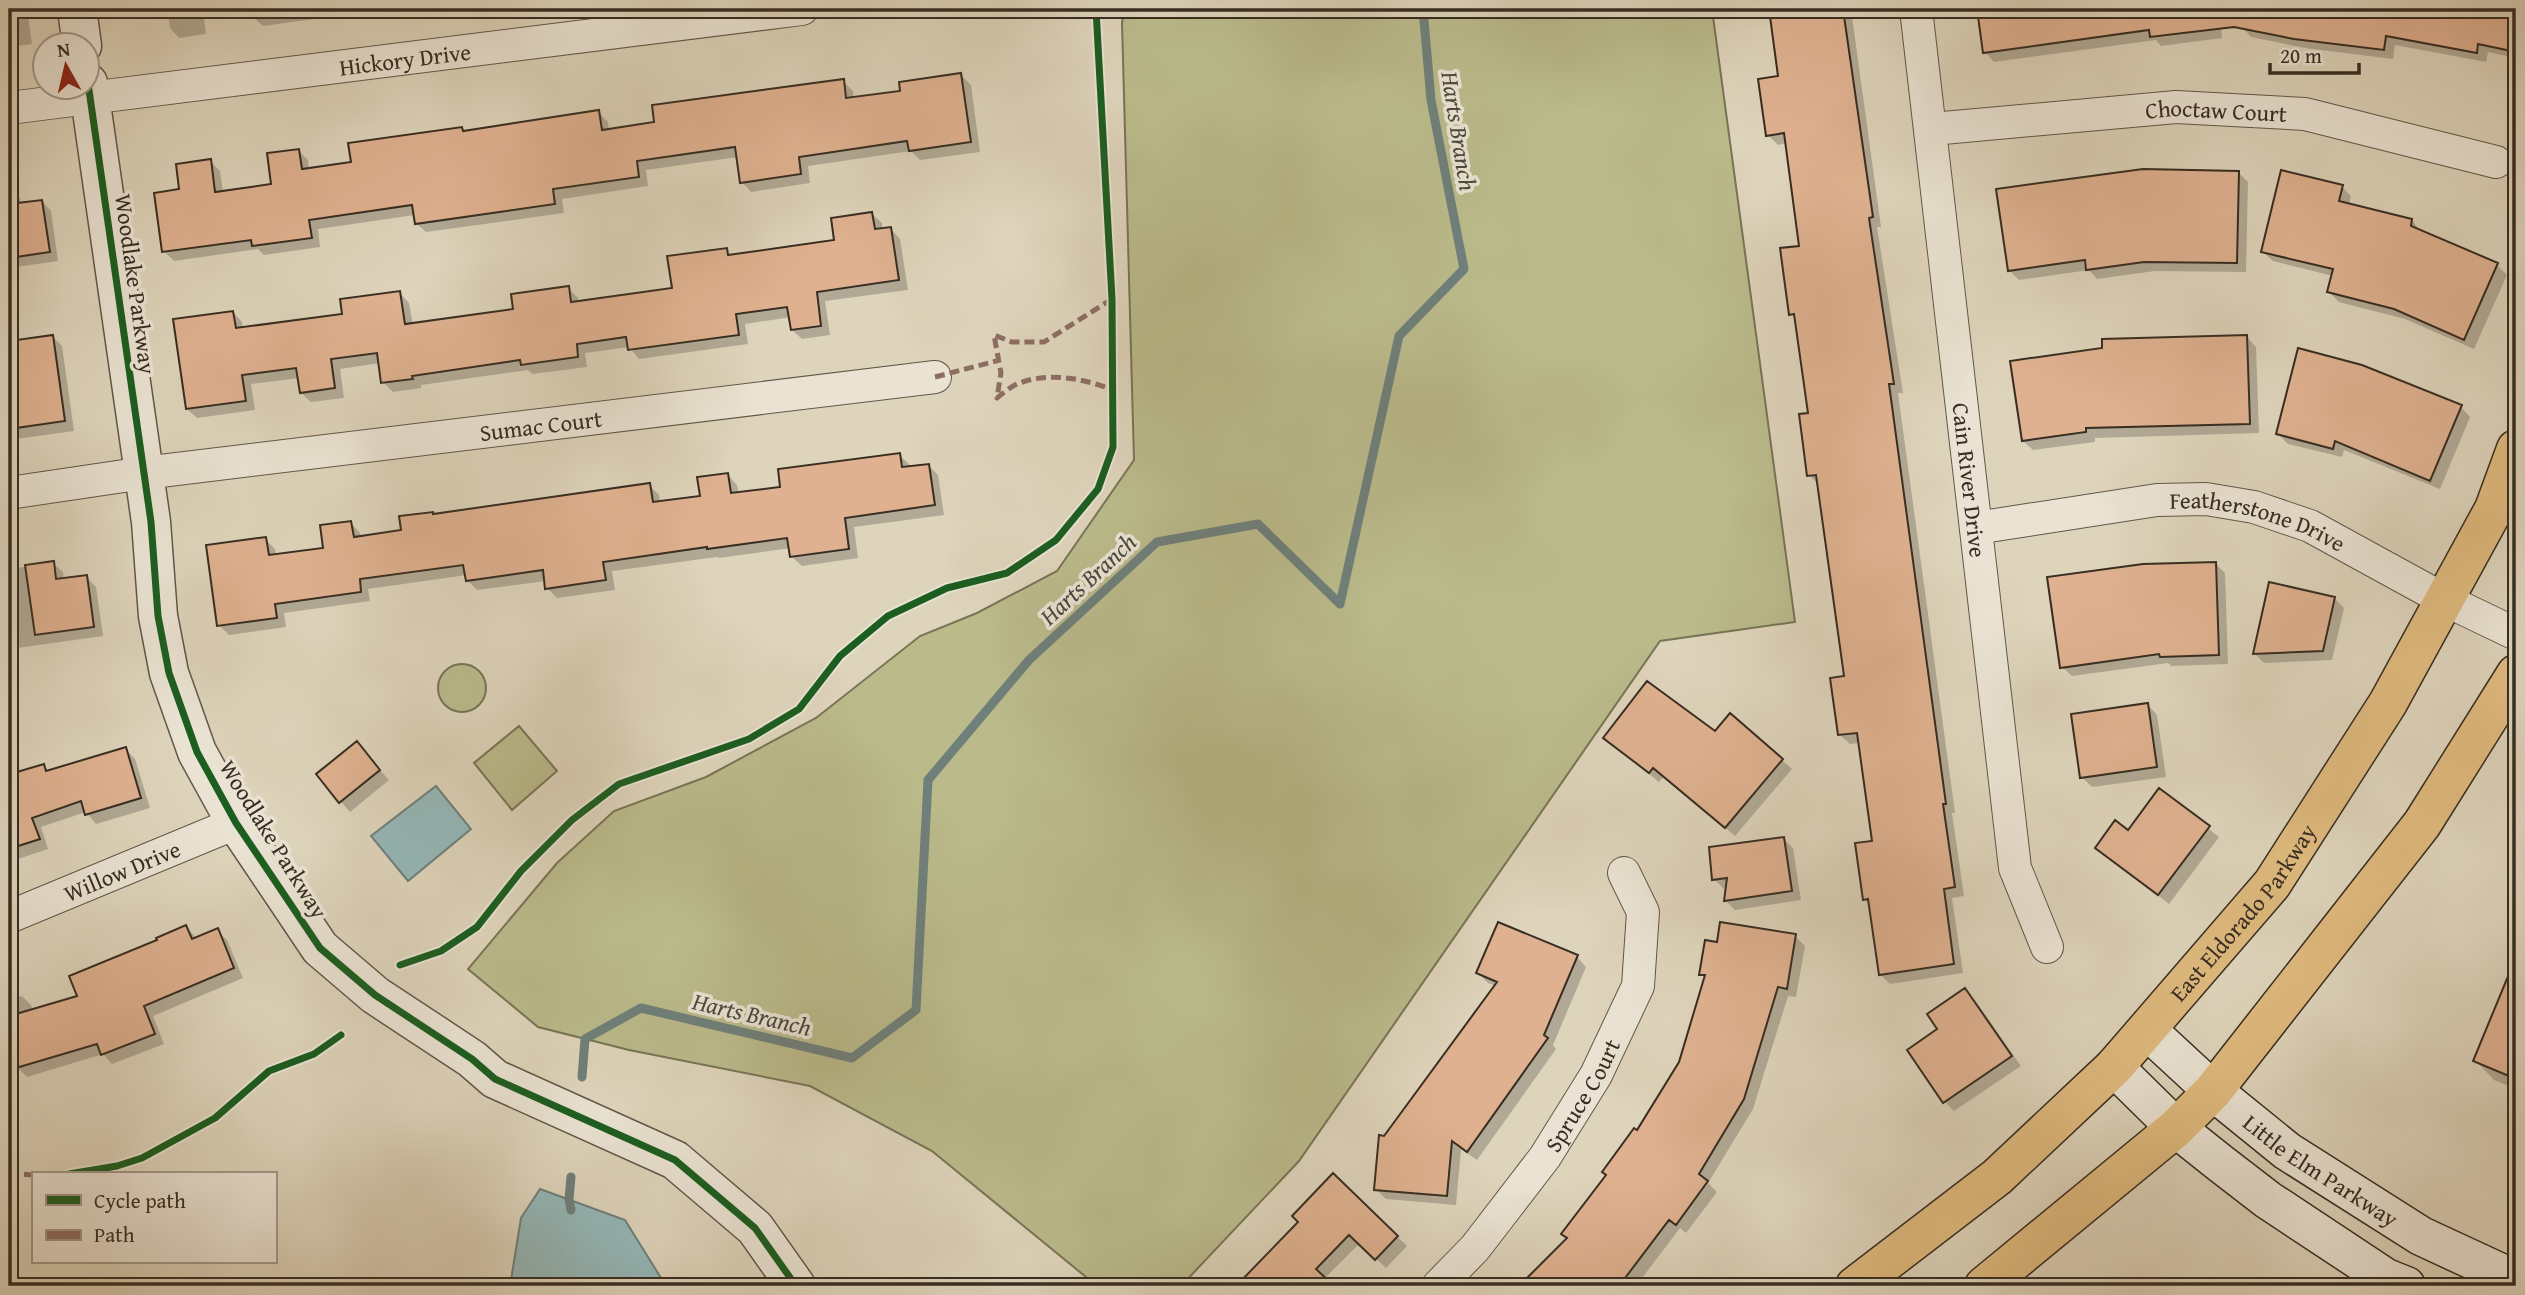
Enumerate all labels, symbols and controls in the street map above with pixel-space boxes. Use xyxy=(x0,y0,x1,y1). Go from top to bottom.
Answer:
north arrow xyxy=(32,32,102,102)
scale bar xyxy=(2270,32,2359,76)
text: N xyxy=(55,34,72,64)
street label: Hickory Drive xyxy=(337,34,473,83)
text: 20 m xyxy=(2280,40,2322,71)
water label: Harts Branch xyxy=(1432,68,1486,193)
street label: Choctaw Court xyxy=(2144,90,2288,129)
street label: Woodlake Parkway xyxy=(107,192,165,377)
street label: Sumac Court xyxy=(478,401,604,449)
street label: Cain River Drive xyxy=(1945,401,1996,559)
street label: Featherstone Drive xyxy=(2169,482,2352,559)
water label: Harts Branch xyxy=(1031,525,1144,634)
street label: Woodlake Parkway xyxy=(212,753,336,925)
street label: East Eldorado Parkway xyxy=(2162,816,2323,1008)
street label: Willow Drive xyxy=(58,831,185,909)
water label: Harts Branch xyxy=(688,983,815,1045)
street label: Spruce Court xyxy=(1536,1033,1627,1158)
street label: Little Elm Parkway xyxy=(2236,1106,2406,1235)
legend xyxy=(32,1172,276,1264)
text: Cycle path xyxy=(94,1185,186,1216)
text: Path xyxy=(94,1219,135,1250)

